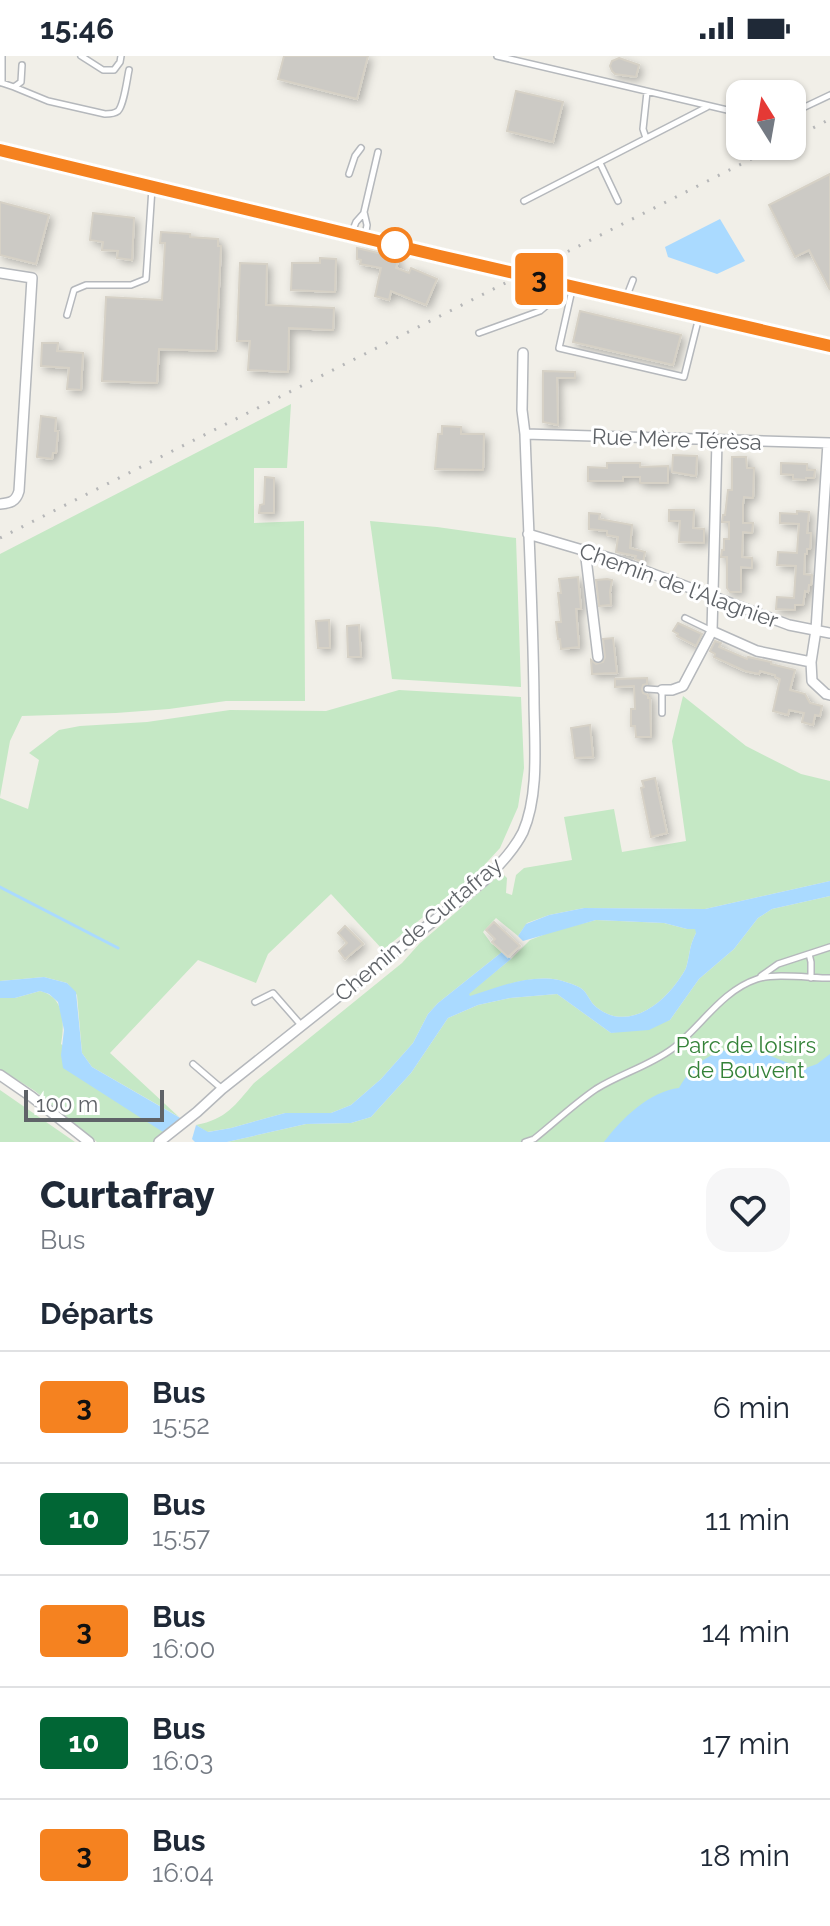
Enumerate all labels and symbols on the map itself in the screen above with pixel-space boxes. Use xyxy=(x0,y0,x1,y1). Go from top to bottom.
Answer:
north arrow xyxy=(726,80,806,160)
unlabelled marker xyxy=(378,228,412,262)
line badge: 3 xyxy=(513,253,565,305)
street label: Rue Mère Térèsa xyxy=(592,423,762,455)
street label: Chemin de l'Alagnier xyxy=(576,537,782,633)
street label: Chemin de Curtafray xyxy=(329,851,507,1007)
park label: Parc de loisirs de Bouvent xyxy=(676,1032,816,1083)
scale bar xyxy=(24,1086,164,1122)

